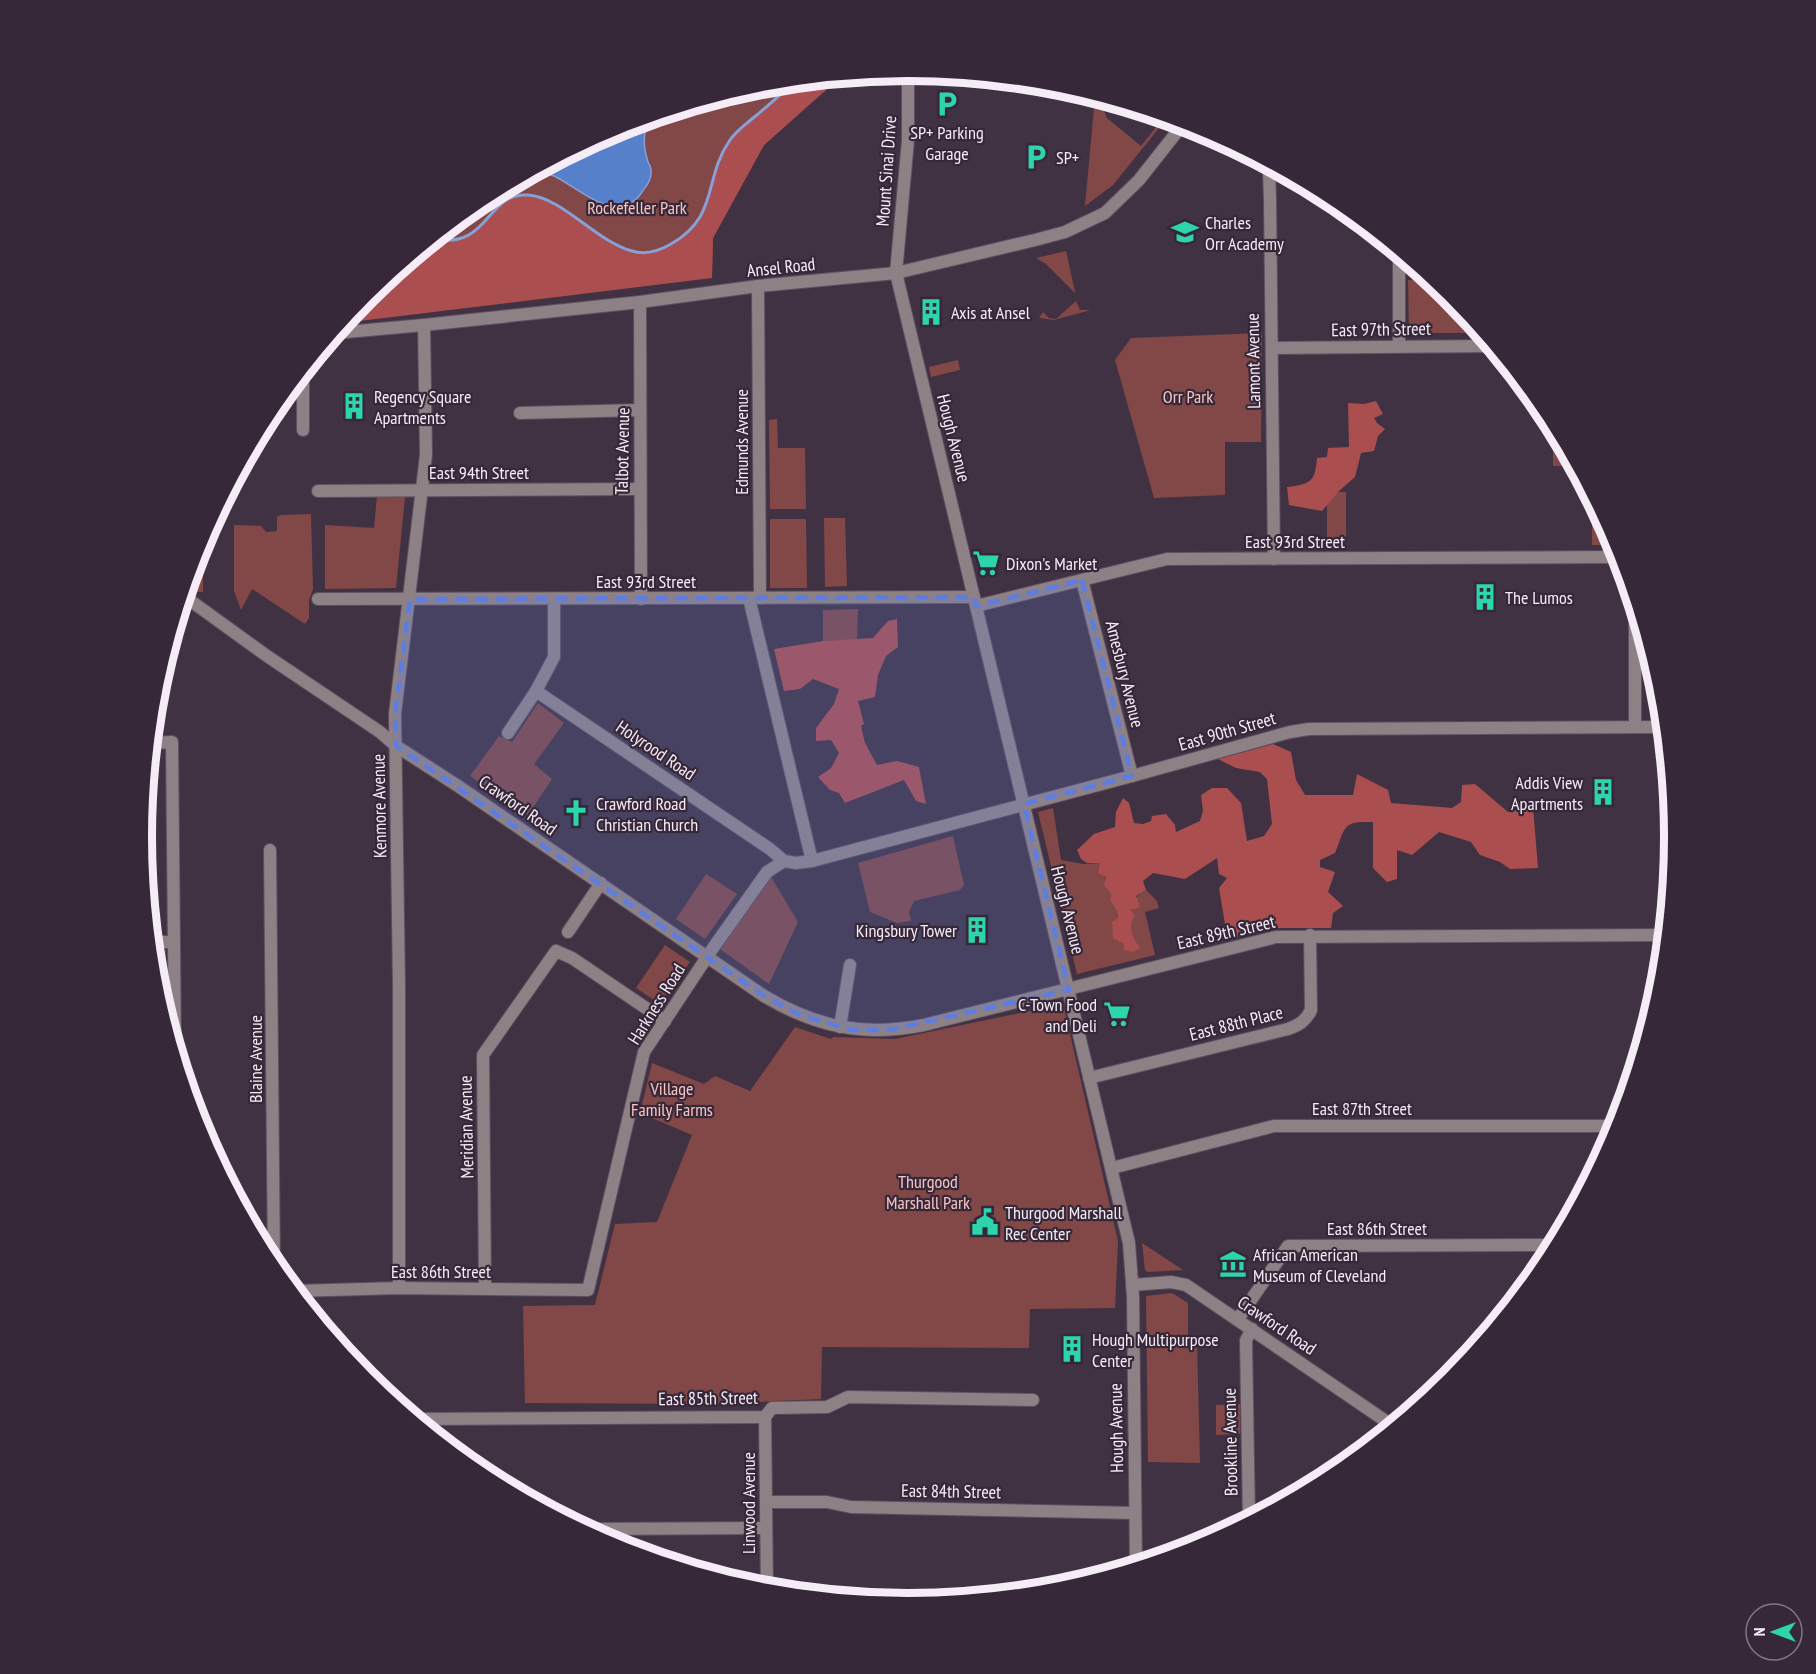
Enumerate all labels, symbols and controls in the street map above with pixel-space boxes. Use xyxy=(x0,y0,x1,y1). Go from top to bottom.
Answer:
parking icon: SP+ Parking Garage xyxy=(932,89,962,119)
street label: Mount Sinai Drive xyxy=(871,115,901,227)
place label: SP+ Parking Garage xyxy=(910,121,984,165)
parking icon: SP+ xyxy=(1021,142,1051,172)
place label: SP+ xyxy=(1056,146,1079,169)
park label: Rockefeller Park xyxy=(587,196,687,219)
place label: Charles Orr Academy xyxy=(1205,211,1284,255)
school or university icon: Charles Orr Academy xyxy=(1170,217,1200,247)
street label: Ansel Road xyxy=(746,252,816,282)
building icon: Axis at Ansel xyxy=(916,297,946,327)
place label: Axis at Ansel xyxy=(951,301,1031,324)
street label: Lamont Avenue xyxy=(1241,313,1265,409)
street label: East 97th Street xyxy=(1331,317,1431,341)
place label: Regency Square Apartments xyxy=(374,385,472,429)
park label: Orr Park xyxy=(1163,385,1213,408)
street label: Edmunds Avenue xyxy=(730,389,753,495)
building icon: Regency Square Apartments xyxy=(339,391,369,421)
street label: Hough Avenue xyxy=(932,392,976,484)
street label: Talbot Avenue xyxy=(610,407,634,495)
street label: East 94th Street xyxy=(429,461,529,484)
street label: East 93rd Street xyxy=(1245,530,1345,553)
supermarket icon: Dixon's Market xyxy=(971,548,1001,578)
place label: Dixon's Market xyxy=(1006,552,1097,575)
street label: East 93rd Street xyxy=(596,570,696,593)
building icon: The Lumos xyxy=(1470,582,1500,612)
place label: The Lumos xyxy=(1505,586,1573,609)
street label: Amesbury Avenue xyxy=(1101,618,1149,730)
street label: East 90th Street xyxy=(1176,706,1278,756)
street label: Holyrood Road xyxy=(612,715,700,785)
street label: Kenmore Avenue xyxy=(367,754,391,858)
street label: Crawford Road xyxy=(474,770,562,840)
place label: Addis View Apartments xyxy=(1511,771,1583,815)
building icon: Addis View Apartments xyxy=(1588,777,1618,807)
place label: Crawford Road Christian Church xyxy=(596,792,698,836)
church icon: Crawford Road Christian Church xyxy=(561,798,591,828)
street label: Hough Avenue xyxy=(1046,864,1090,956)
street label: East 89th Street xyxy=(1175,910,1277,954)
building icon: Kingsbury Tower xyxy=(962,915,992,945)
place label: Kingsbury Tower xyxy=(856,919,957,942)
street label: Harkness Road xyxy=(622,959,690,1049)
place label: C-Town Food and Deli xyxy=(1018,993,1097,1037)
supermarket icon: C-Town Food and Deli xyxy=(1102,999,1132,1029)
street label: East 88th Place xyxy=(1187,1000,1285,1046)
street label: Blaine Avenue xyxy=(244,1015,267,1103)
street label: Meridian Avenue xyxy=(454,1075,478,1179)
park label: Village Family Farms xyxy=(631,1077,713,1121)
street label: East 87th Street xyxy=(1312,1097,1412,1120)
park label: Thurgood Marshall Park xyxy=(886,1170,970,1214)
place label: Thurgood Marshall Rec Center xyxy=(1005,1201,1123,1245)
public building icon: Thurgood Marshall Rec Center xyxy=(970,1207,1000,1237)
street label: East 86th Street xyxy=(1327,1217,1427,1240)
place label: African American Museum of Cleveland xyxy=(1253,1243,1386,1287)
museum icon: African American Museum of Cleveland xyxy=(1218,1249,1248,1279)
street label: East 86th Street xyxy=(391,1260,491,1283)
street label: Crawford Road xyxy=(1233,1290,1321,1360)
place label: Hough Multipurpose Center xyxy=(1092,1328,1219,1372)
building icon: Hough Multipurpose Center xyxy=(1057,1334,1087,1364)
street label: Hough Avenue xyxy=(1104,1383,1128,1473)
street label: East 85th Street xyxy=(658,1386,758,1410)
street label: Brookline Avenue xyxy=(1218,1388,1242,1496)
street label: Linwood Avenue xyxy=(737,1452,760,1554)
street label: East 84th Street xyxy=(901,1479,1001,1503)
north arrow xyxy=(1744,1602,1804,1662)
text: N xyxy=(1749,1628,1769,1636)

